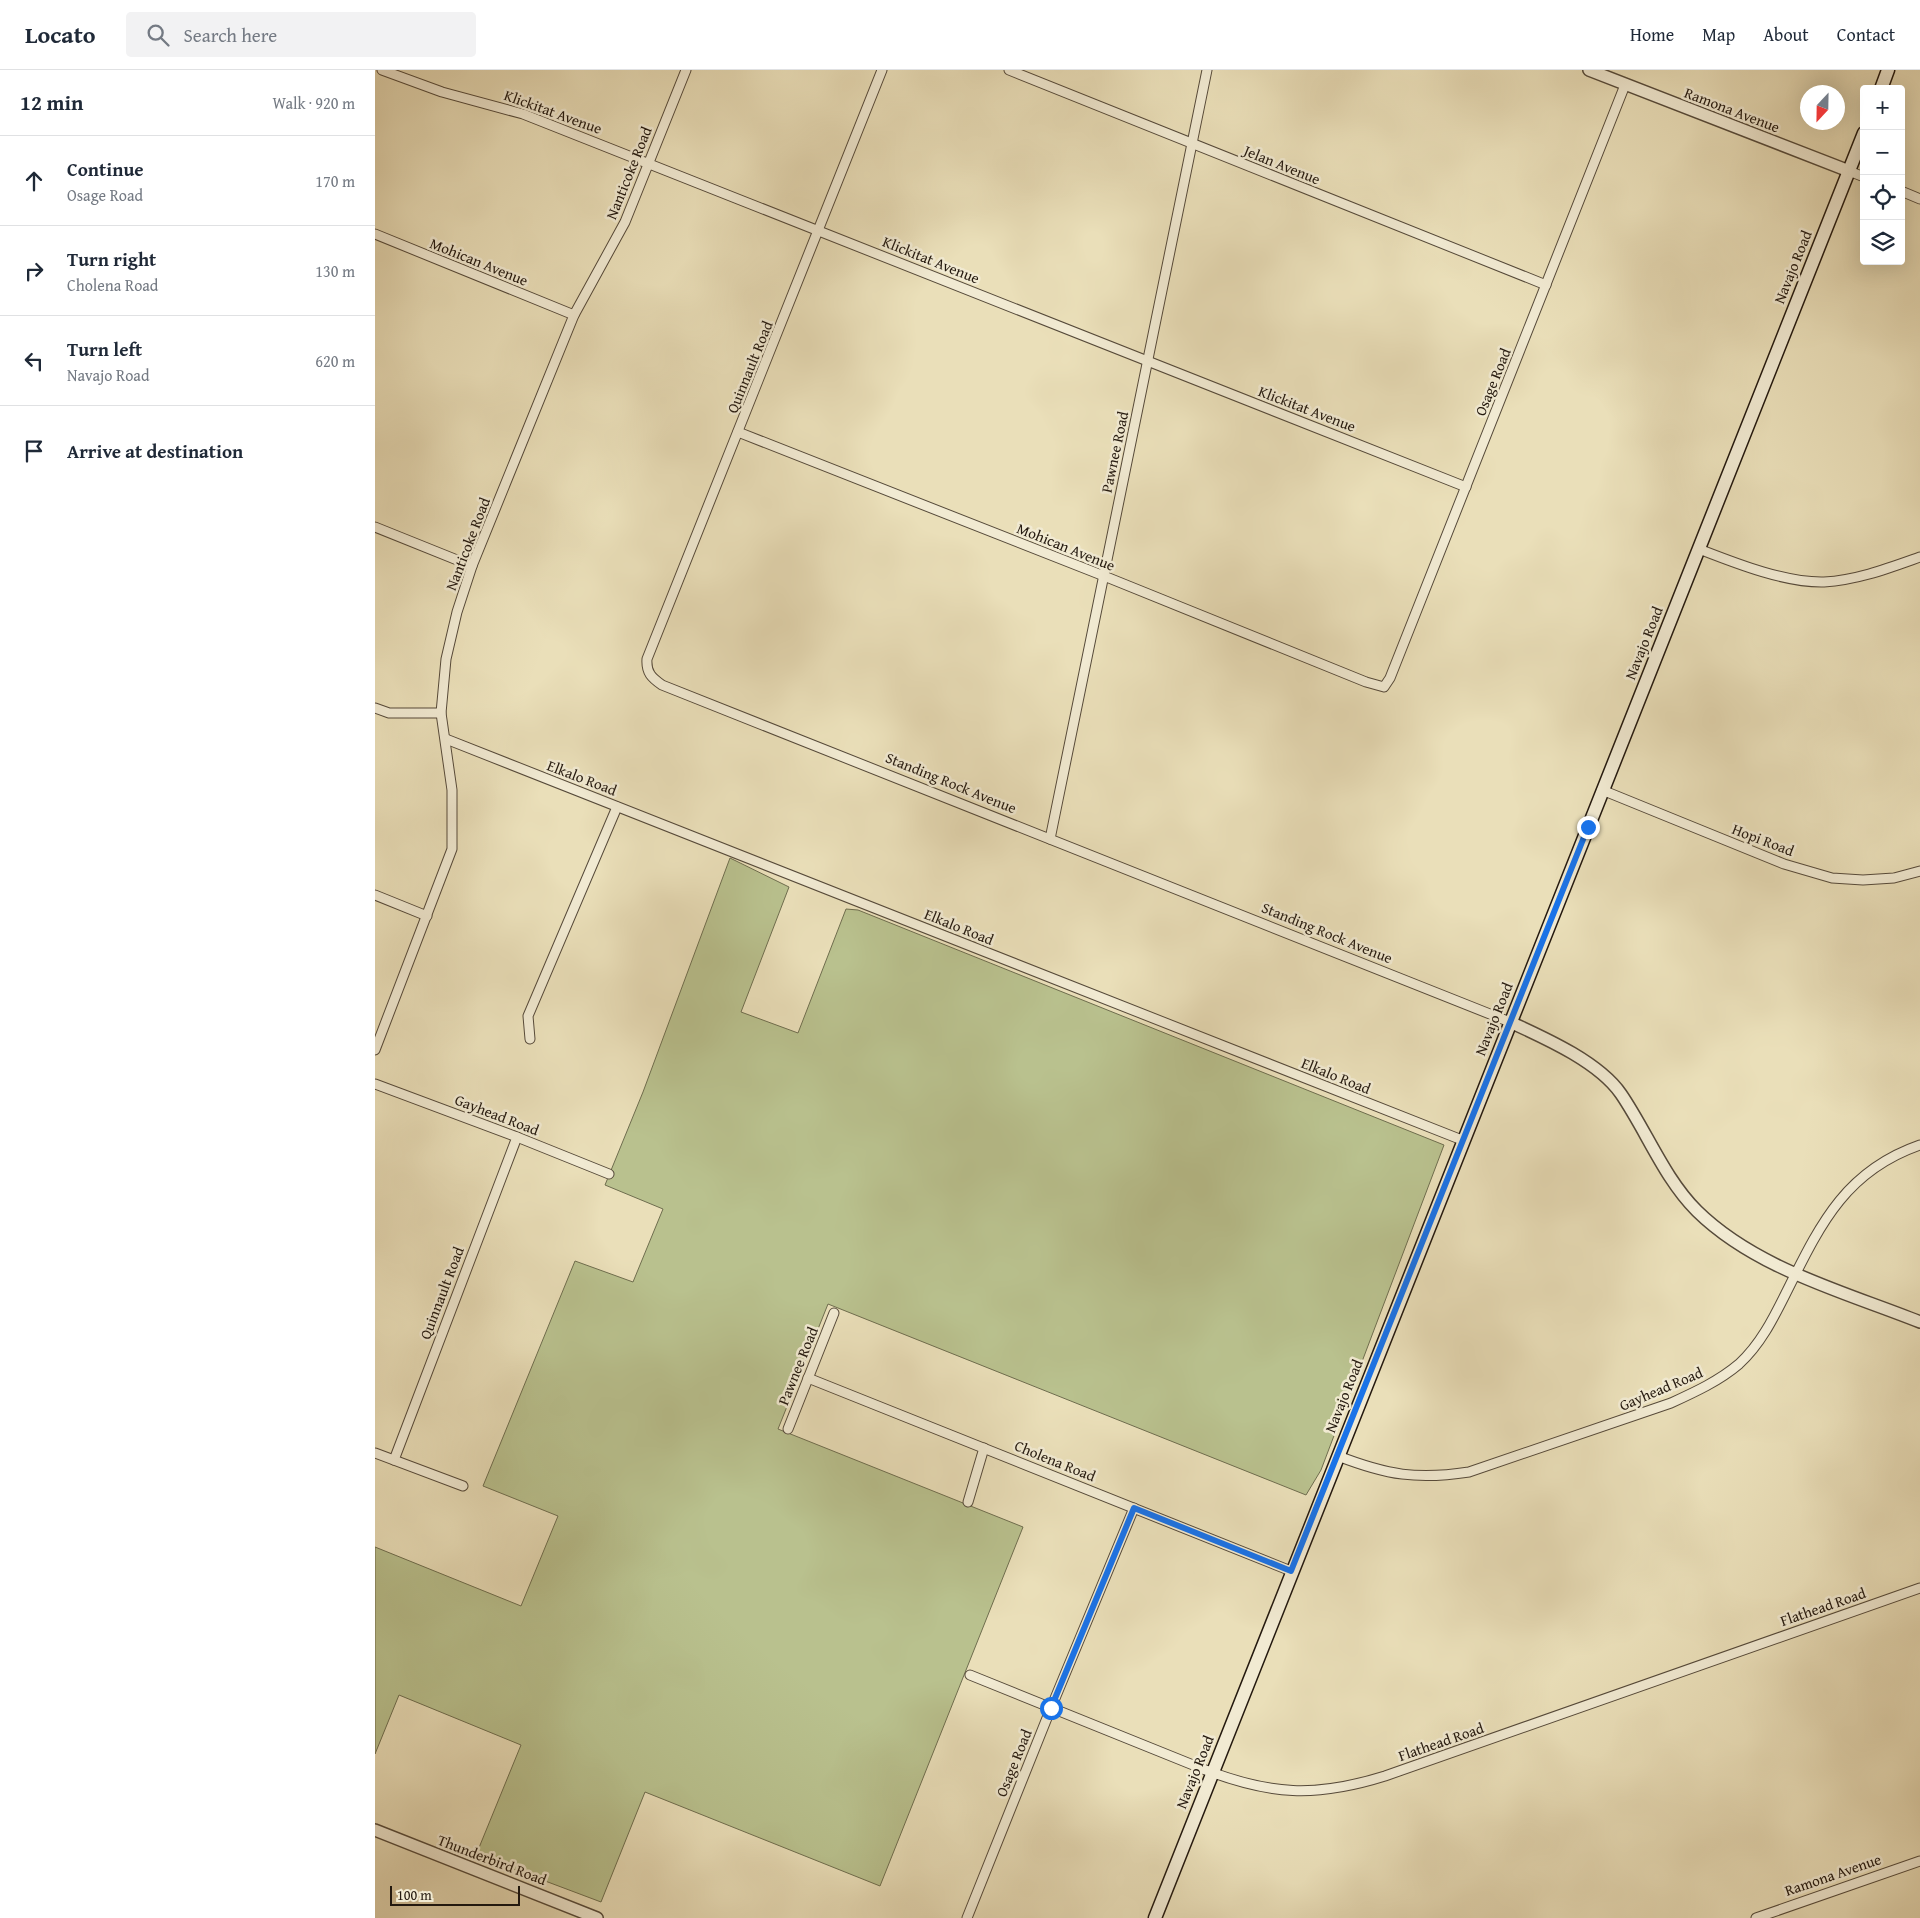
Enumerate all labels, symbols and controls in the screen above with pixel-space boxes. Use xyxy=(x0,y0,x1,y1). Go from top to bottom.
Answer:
search box xyxy=(126,12,476,57)
text: Locato xyxy=(25,17,96,52)
icon: search xyxy=(144,21,172,49)
text: Search here xyxy=(184,21,277,49)
text: Home xyxy=(1630,21,1674,48)
text: Map xyxy=(1702,21,1735,48)
text: About xyxy=(1763,21,1809,48)
text: Contact xyxy=(1837,21,1895,48)
street label: Ramona Avenue xyxy=(1681,82,1783,137)
street label: Klickitat Avenue xyxy=(501,84,605,139)
north arrow xyxy=(1800,85,1845,130)
map controls xyxy=(1860,85,1905,265)
button: + xyxy=(1860,85,1905,130)
text: 12 min xyxy=(20,87,83,118)
text: Walk · 920 m xyxy=(272,91,355,115)
street label: Nanticoke Road xyxy=(600,123,657,222)
button: − xyxy=(1860,130,1905,175)
street label: Jelan Avenue xyxy=(1239,139,1324,189)
text: Continue xyxy=(67,155,144,183)
icon: ahead xyxy=(20,167,48,195)
text: 170 m xyxy=(315,169,355,193)
button: locate xyxy=(1860,175,1905,220)
text: Osage Road xyxy=(67,183,143,207)
button: layers xyxy=(1860,220,1905,265)
street label: Navajo Road xyxy=(1768,227,1817,307)
street label: Klickitat Avenue xyxy=(880,231,983,288)
street label: Mohican Avenue xyxy=(427,232,531,291)
text: Turn right xyxy=(67,245,156,273)
icon: right xyxy=(20,257,48,285)
text: 130 m xyxy=(315,259,355,283)
text: Cholena Road xyxy=(67,273,158,297)
street label: Quinnault Road xyxy=(722,318,778,416)
text: Turn left xyxy=(67,335,142,363)
street label: Osage Road xyxy=(1469,345,1516,419)
icon: left xyxy=(20,347,48,375)
text: 620 m xyxy=(315,349,355,373)
text: Navajo Road xyxy=(67,363,149,387)
street label: Klickitat Avenue xyxy=(1256,380,1359,437)
street label: Pawnee Road xyxy=(1096,409,1133,495)
icon: arrive xyxy=(20,437,48,465)
text: Arrive at destination xyxy=(67,437,243,465)
street label: Nanticoke Road xyxy=(440,494,495,593)
street label: Mohican Avenue xyxy=(1014,517,1118,576)
street label: Navajo Road xyxy=(1619,603,1668,683)
street label: Standing Rock Avenue xyxy=(883,747,1020,818)
street label: Elkalo Road xyxy=(544,755,620,800)
route end xyxy=(1577,816,1600,839)
street label: Hopi Road xyxy=(1729,818,1797,861)
street label: Standing Rock Avenue xyxy=(1259,897,1396,968)
street label: Elkalo Road xyxy=(921,903,997,950)
street label: Navajo Road xyxy=(1469,979,1518,1059)
street label: Elkalo Road xyxy=(1298,1052,1374,1099)
street label: Gayhead Road xyxy=(452,1089,542,1140)
street label: Quinnault Road xyxy=(414,1243,469,1342)
street label: Pawnee Road xyxy=(772,1324,823,1408)
street label: Navajo Road xyxy=(1319,1356,1368,1436)
street label: Gayhead Road xyxy=(1616,1362,1706,1416)
street label: Cholena Road xyxy=(1012,1435,1099,1486)
street label: Flathead Road xyxy=(1777,1582,1868,1631)
route start xyxy=(1040,1697,1063,1720)
street label: Flathead Road xyxy=(1395,1717,1486,1766)
street label: Osage Road xyxy=(990,1726,1037,1800)
street label: Navajo Road xyxy=(1170,1732,1219,1812)
street label: Thunderbird Road xyxy=(435,1829,550,1890)
street label: Ramona Avenue xyxy=(1782,1848,1884,1901)
scale bar xyxy=(390,1883,520,1906)
text: 100 m xyxy=(397,1885,432,1905)

